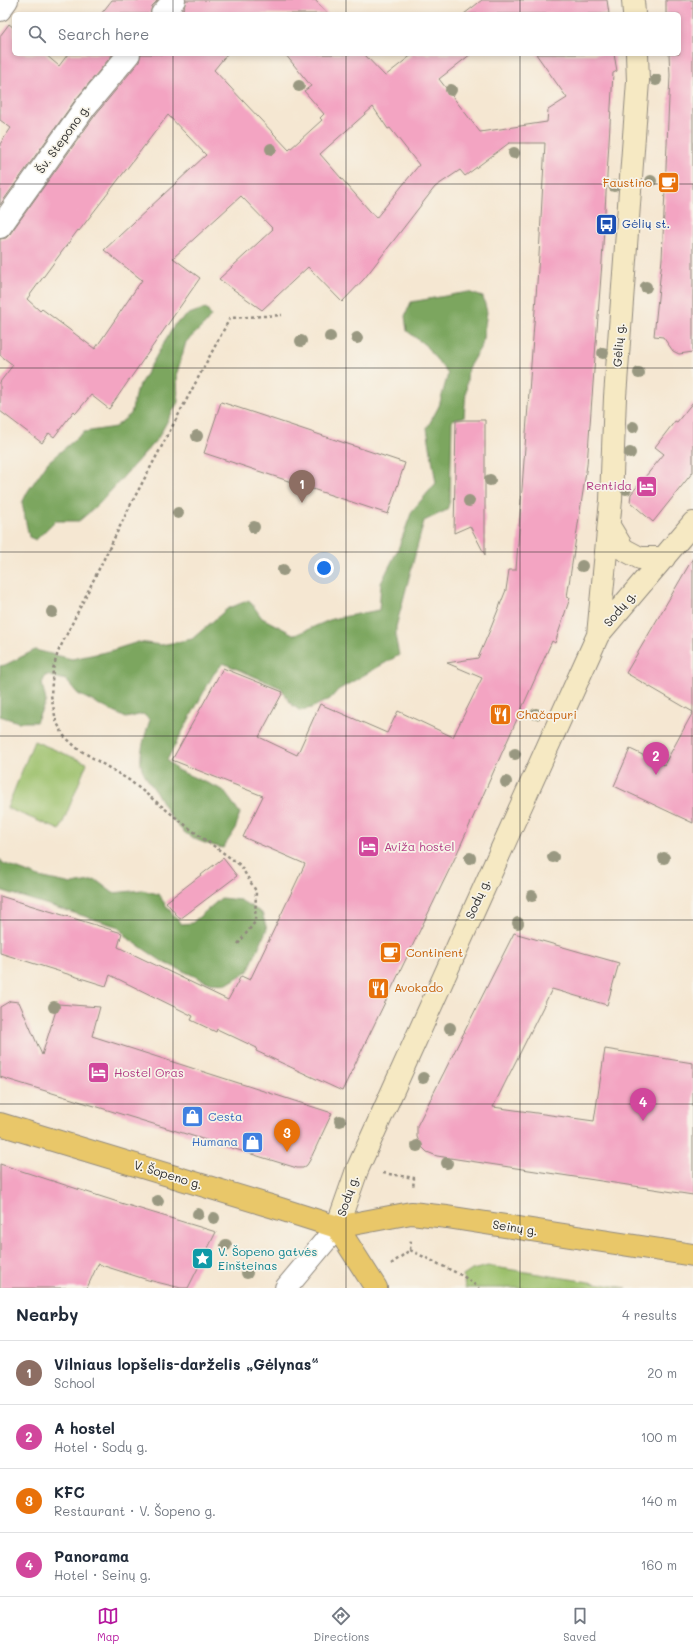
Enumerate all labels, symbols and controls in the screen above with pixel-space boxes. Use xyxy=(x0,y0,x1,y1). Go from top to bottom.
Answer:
search box xyxy=(12,12,681,56)
icon: search xyxy=(26,23,48,45)
text: Search here xyxy=(58,24,149,44)
street label: Šv. Stepono g. xyxy=(32,101,93,176)
cafe icon: Faustino xyxy=(655,170,681,196)
place label: Faustino xyxy=(603,174,652,190)
bus stop icon: Gėlių st. xyxy=(594,211,620,237)
place label: Gėlių st. xyxy=(622,215,670,231)
street label: Gėlių g. xyxy=(608,322,628,367)
pin: 1 xyxy=(289,470,315,503)
hotel icon: Rentida xyxy=(634,473,660,499)
place label: Rentida xyxy=(586,477,632,493)
your location xyxy=(314,558,334,578)
street label: Sodų g. xyxy=(599,587,639,630)
restaurant icon: Chačapuri xyxy=(488,702,514,728)
place label: Chačapuri xyxy=(516,706,577,722)
pin: 2 xyxy=(643,742,669,775)
hotel icon: Aviža hostel xyxy=(355,834,381,860)
place label: Aviža hostel xyxy=(384,838,455,854)
street label: Sodų g. xyxy=(461,876,493,921)
cafe icon: Continent xyxy=(377,940,403,966)
place label: Continent xyxy=(406,944,463,960)
restaurant icon: Avokado xyxy=(366,975,392,1001)
place label: Avokado xyxy=(394,979,443,995)
hotel icon: Hostel Oras xyxy=(85,1060,111,1086)
place label: Hostel Oras xyxy=(114,1064,184,1080)
pin: 4 xyxy=(630,1088,656,1121)
shop icon: Cesta xyxy=(180,1104,206,1130)
place label: Cesta xyxy=(208,1108,243,1124)
pin: 3 xyxy=(274,1119,300,1152)
shop icon: Humana xyxy=(240,1129,266,1155)
place label: Humana xyxy=(192,1133,238,1149)
street label: V. Šopeno g. xyxy=(132,1156,204,1192)
street label: Sodų g. xyxy=(333,1173,362,1218)
street label: Seinų g. xyxy=(491,1216,539,1238)
place label: V. Šopeno gatvės Einšteinas xyxy=(218,1243,318,1273)
place icon: V. Šopeno gatvės Einšteinas xyxy=(189,1246,215,1272)
text: Nearby xyxy=(16,1303,78,1325)
text: 4 results xyxy=(622,1306,677,1323)
text: Vilniaus lopšelis-darželis „Gėlynas“ xyxy=(54,1354,319,1374)
text: 1 xyxy=(26,1364,32,1381)
text: 20 m xyxy=(647,1364,677,1381)
text: School xyxy=(54,1374,95,1391)
text: A hostel xyxy=(54,1418,115,1438)
text: 2 xyxy=(25,1428,33,1445)
text: 100 m xyxy=(641,1428,677,1445)
text: Hotel · Sodų g. xyxy=(54,1438,148,1455)
text: KFC xyxy=(54,1482,85,1502)
text: 3 xyxy=(25,1492,33,1509)
text: 140 m xyxy=(641,1492,677,1509)
text: Restaurant · V. Šopeno g. xyxy=(54,1502,216,1519)
text: Panorama xyxy=(54,1546,129,1566)
text: 4 xyxy=(25,1556,33,1573)
text: 160 m xyxy=(641,1556,677,1573)
text: Hotel · Seinų g. xyxy=(54,1566,151,1583)
tab: Map xyxy=(97,1605,119,1644)
tab: Directions xyxy=(313,1605,369,1644)
tab: Saved xyxy=(563,1605,596,1644)

